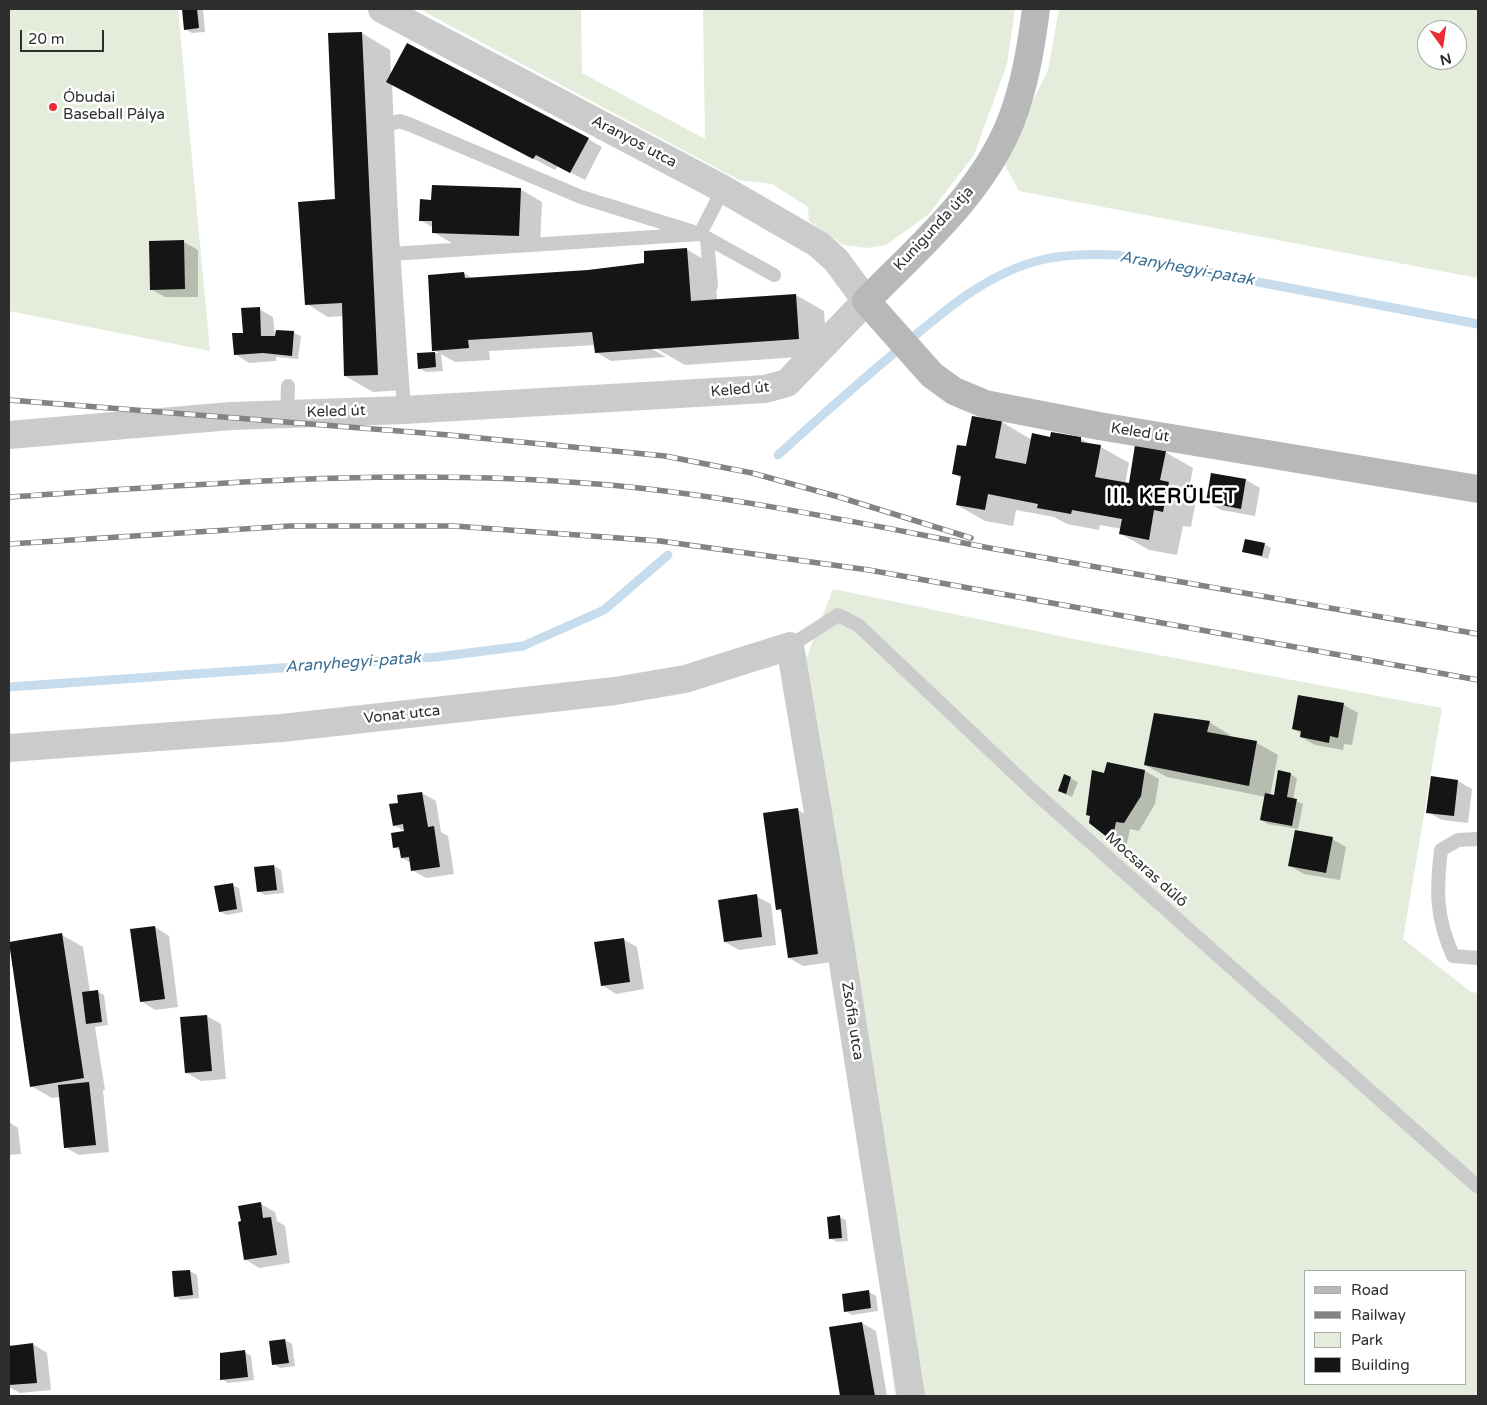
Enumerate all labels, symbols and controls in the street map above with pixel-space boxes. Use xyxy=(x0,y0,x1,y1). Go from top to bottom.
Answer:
scale bar xyxy=(22,20,106,52)
north arrow xyxy=(1417,20,1467,70)
text: 20 m xyxy=(28,30,65,48)
text: N xyxy=(1438,49,1453,69)
place label: Óbudai Baseball Pálya xyxy=(63,89,165,124)
marker: Óbudai Baseball Pálya xyxy=(47,101,59,113)
street label: Aranyos utca xyxy=(588,112,680,172)
street label: Kunigunda útja xyxy=(890,183,978,275)
water label: Aranyhegyi-patak xyxy=(1118,248,1256,290)
street label: Keled út xyxy=(710,378,770,402)
street label: Keled út xyxy=(306,402,366,422)
street label: Keled út xyxy=(1109,419,1171,447)
district label: III. KERÜLET xyxy=(1105,486,1239,510)
water label: Aranyhegyi-patak xyxy=(285,649,421,677)
street label: Vonat utca xyxy=(363,702,441,728)
street label: Mocsaras dűlő xyxy=(1101,829,1191,911)
street label: Zsófia utca xyxy=(837,981,867,1061)
legend xyxy=(1304,1270,1467,1385)
text: Road xyxy=(1351,1281,1389,1299)
text: Railway xyxy=(1351,1306,1406,1324)
text: Park xyxy=(1351,1331,1383,1349)
text: Building xyxy=(1351,1356,1410,1374)

